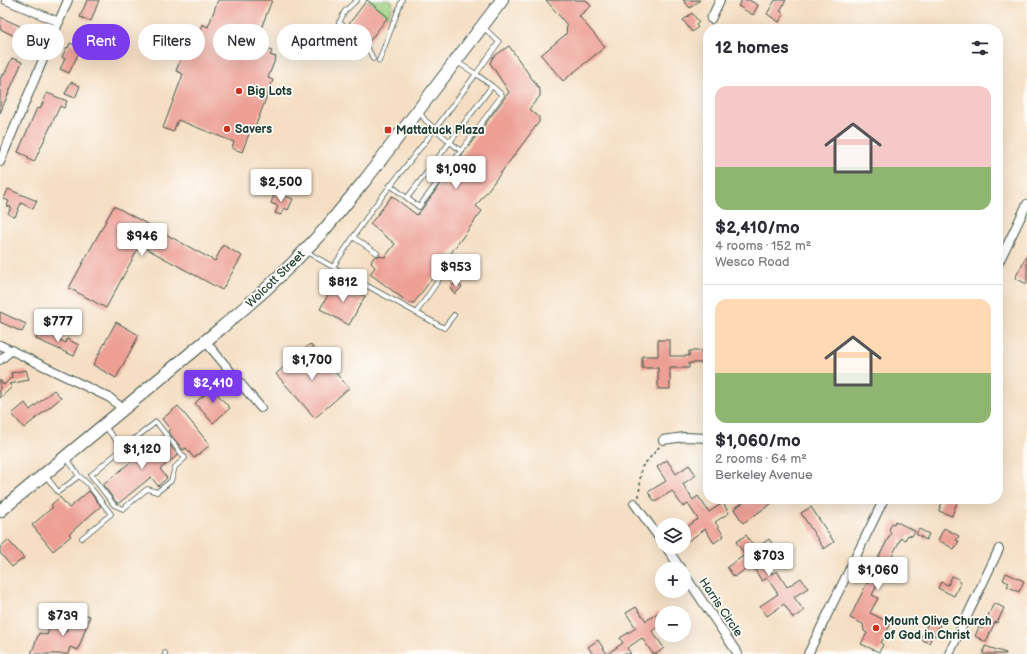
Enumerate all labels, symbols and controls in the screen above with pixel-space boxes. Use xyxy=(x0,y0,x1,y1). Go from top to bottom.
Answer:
chip: Buy xyxy=(12,24,64,60)
chip: Rent xyxy=(72,24,130,60)
chip: Filters xyxy=(138,24,205,60)
chip: New xyxy=(213,24,269,60)
chip: Apartment xyxy=(277,24,372,60)
icon: filters xyxy=(969,37,991,59)
text: 12 homes xyxy=(715,38,789,58)
place label: Big Lots xyxy=(247,84,292,99)
marker: Big Lots xyxy=(234,86,244,96)
icon: home xyxy=(817,112,889,184)
place label: Savers xyxy=(235,122,272,137)
place label: Mattatuck Plaza xyxy=(396,123,485,138)
marker: Savers xyxy=(222,124,232,134)
marker: Mattatuck Plaza xyxy=(383,125,393,135)
pin: $1,090 xyxy=(423,156,489,190)
text: $1,090 xyxy=(436,161,476,177)
pin: $2,500 xyxy=(248,169,314,203)
text: $2,500 xyxy=(260,174,302,190)
text: $2,410/mo xyxy=(715,218,800,238)
pin: $946 xyxy=(118,223,166,257)
text: $946 xyxy=(126,228,158,244)
text: 4 rooms · 152 m² xyxy=(715,238,811,254)
street label: Wolcott Street xyxy=(243,247,308,311)
pin: $953 xyxy=(432,254,480,288)
text: Wesco Road xyxy=(715,254,790,270)
text: $953 xyxy=(440,259,472,275)
pin: $812 xyxy=(319,269,367,303)
text: $812 xyxy=(328,274,358,290)
pin: $777 xyxy=(34,309,82,343)
text: $777 xyxy=(43,314,73,330)
icon: home xyxy=(817,325,889,397)
pin: $1,700 xyxy=(279,347,345,381)
text: $1,700 xyxy=(292,352,332,368)
pin: $2,410 xyxy=(180,370,246,404)
text: $2,410 xyxy=(193,375,233,391)
text: $1,060/mo xyxy=(715,431,801,451)
pin: $1,120 xyxy=(109,436,175,470)
text: $1,120 xyxy=(123,441,161,457)
text: 2 rooms · 64 m² xyxy=(715,451,807,467)
text: Berkeley Avenue xyxy=(715,467,813,483)
map controls xyxy=(655,518,691,642)
button: layers xyxy=(655,518,691,554)
pin: $703 xyxy=(745,543,793,577)
text: $703 xyxy=(753,548,785,564)
pin: $1,060 xyxy=(845,557,911,591)
button: + xyxy=(655,562,691,598)
text: $1,060 xyxy=(857,562,899,578)
street label: Harris Circle xyxy=(695,575,746,640)
pin: $739 xyxy=(39,603,87,637)
button: − xyxy=(655,606,691,642)
text: $739 xyxy=(48,608,78,624)
place label: Mount Olive Church of God in Christ xyxy=(884,614,992,643)
marker: Mount Olive Church of God in Christ xyxy=(871,623,881,633)

